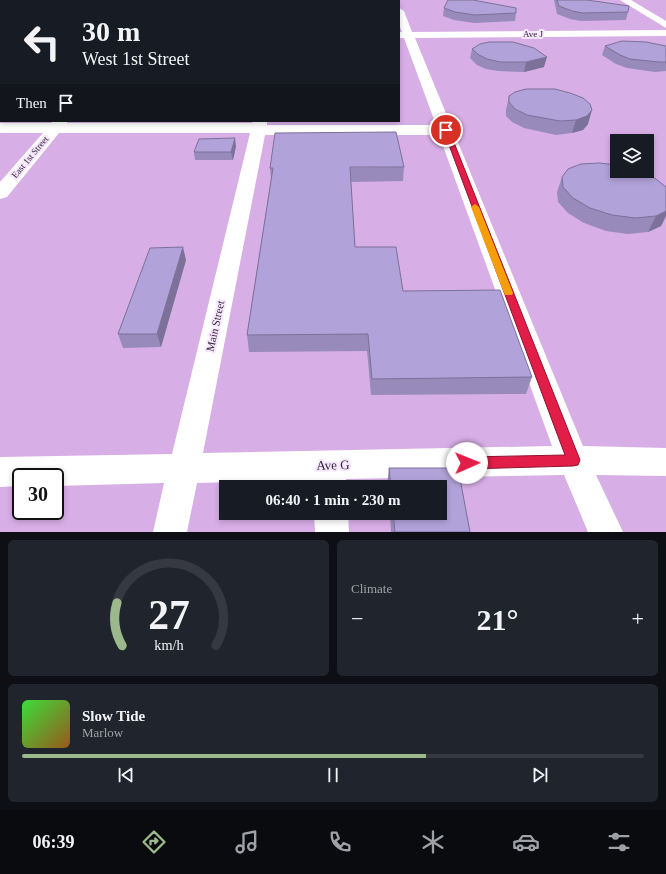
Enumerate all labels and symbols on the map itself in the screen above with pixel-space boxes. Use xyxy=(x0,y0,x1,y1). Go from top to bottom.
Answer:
street label: Ave J xyxy=(523,29,544,39)
pin xyxy=(429,113,463,147)
street label: East 1st Street xyxy=(10,134,51,180)
street label: Main Street xyxy=(204,299,226,353)
position arrow xyxy=(446,442,488,484)
street label: Ave G xyxy=(316,457,350,473)
speed limit sign: 30 xyxy=(12,468,64,520)

